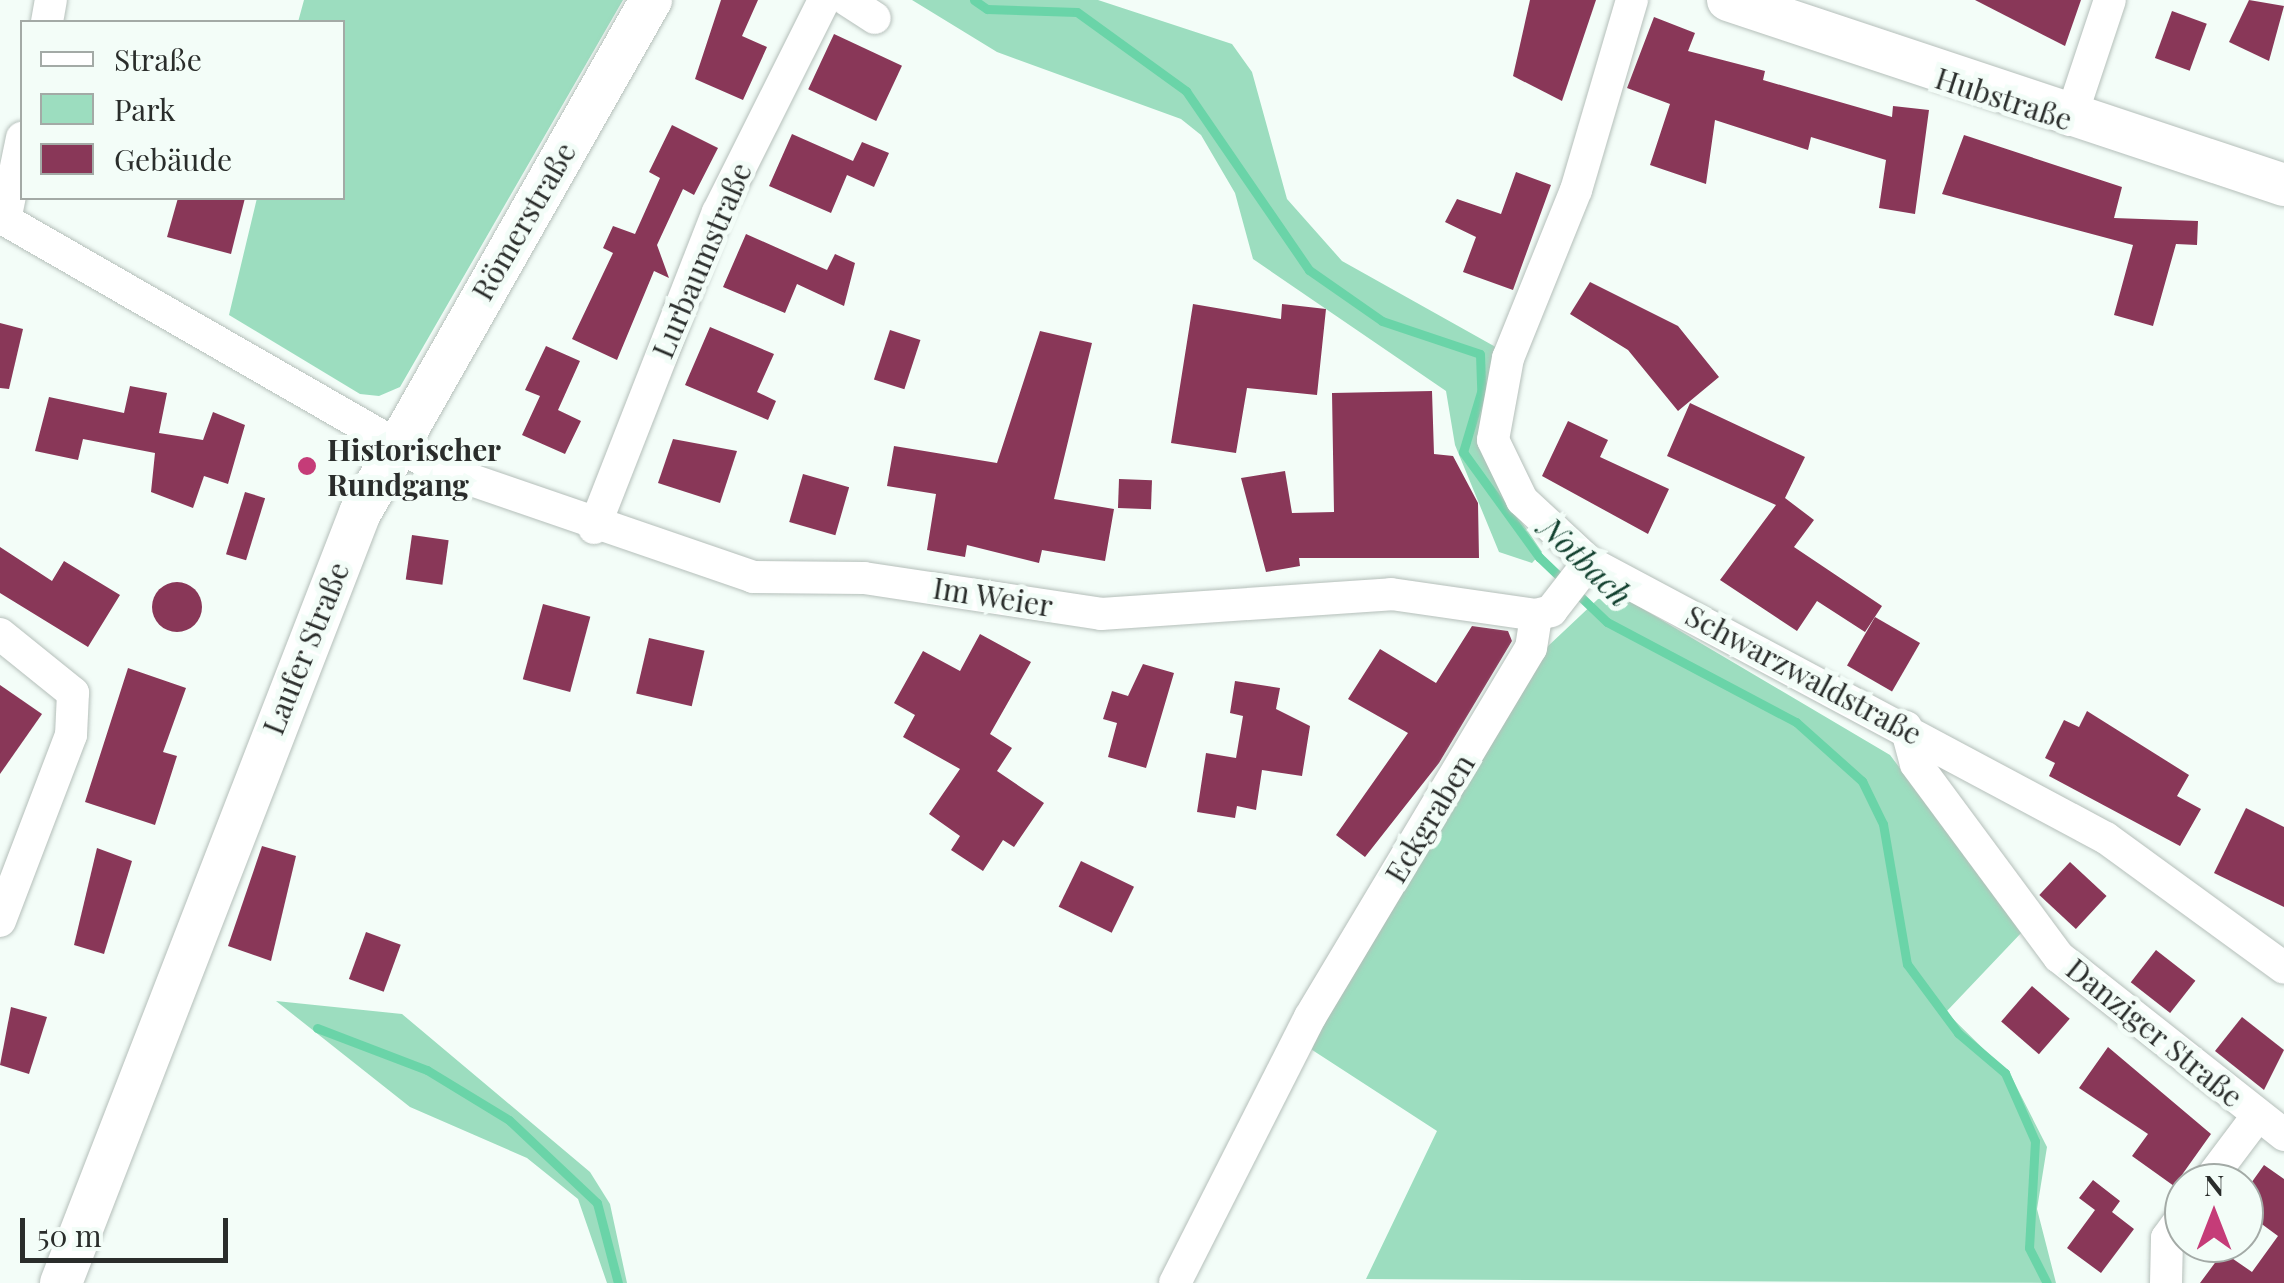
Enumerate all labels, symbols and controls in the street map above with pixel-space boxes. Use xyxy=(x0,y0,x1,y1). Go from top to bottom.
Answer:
legend xyxy=(20,20,345,200)
text: Straße xyxy=(114,39,202,79)
street label: Hubstraße xyxy=(1931,59,2077,137)
text: Park xyxy=(114,89,176,129)
street label: Römerstraße xyxy=(463,136,583,306)
text: Gebäude xyxy=(114,139,232,179)
street label: Lurbaumstraße xyxy=(644,157,758,363)
place label: Historischer Rundgang xyxy=(327,431,501,502)
marker: Historischer Rundgang xyxy=(296,455,318,477)
water label: Notbach xyxy=(1532,508,1640,614)
street label: Laufer Straße xyxy=(254,556,356,740)
street label: Im Weier xyxy=(930,569,1056,623)
street label: Schwarzwaldstraße xyxy=(1680,597,1928,751)
street label: Eckgraben xyxy=(1377,747,1481,889)
street label: Danziger Straße xyxy=(2059,950,2251,1114)
north arrow xyxy=(2164,1163,2264,1263)
text: N xyxy=(2204,1166,2224,1203)
scale bar xyxy=(25,1198,232,1260)
text: 50 m xyxy=(37,1215,102,1255)

